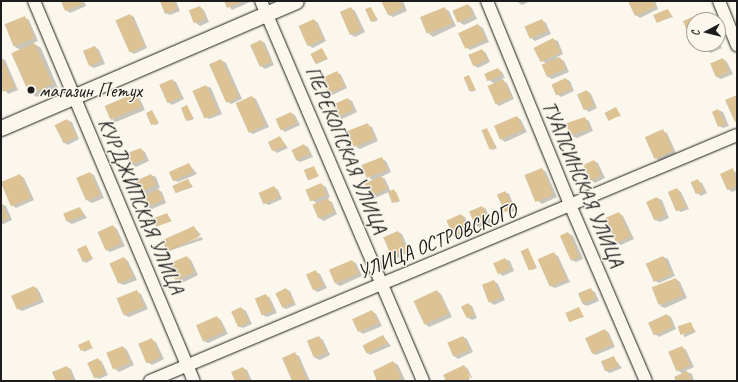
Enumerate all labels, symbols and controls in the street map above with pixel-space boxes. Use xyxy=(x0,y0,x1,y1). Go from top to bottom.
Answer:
north arrow xyxy=(686,12,726,52)
text: С xyxy=(688,30,702,37)
street label: ПЕРЕКОПСКАЯ УЛИЦА xyxy=(300,64,392,236)
place label: магазин Петух xyxy=(39,78,140,102)
marker: магазин Петух xyxy=(26,85,36,95)
street label: ТУАПСИНСКАЯ УЛИЦА xyxy=(537,98,629,270)
street label: КУРДЖИПСКАЯ УЛИЦА xyxy=(93,115,189,297)
street label: УЛИЦА ОСТРОВСКОГО xyxy=(354,198,520,284)

